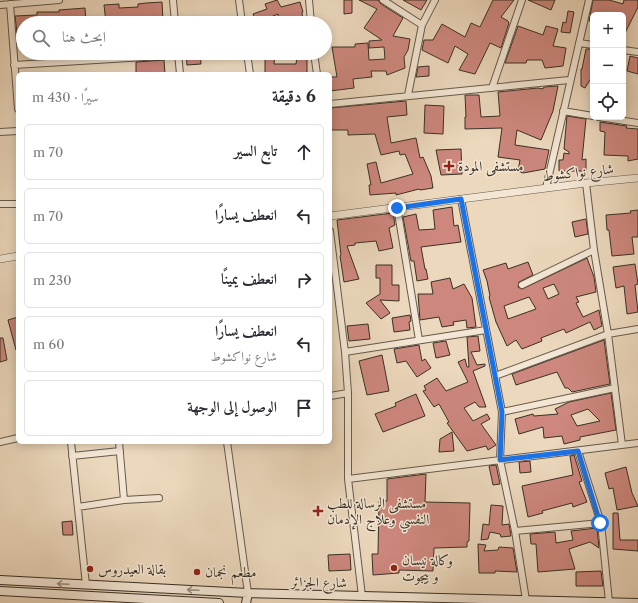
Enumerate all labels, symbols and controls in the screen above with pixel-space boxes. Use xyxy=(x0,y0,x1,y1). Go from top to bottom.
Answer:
map controls xyxy=(590,12,626,120)
button: + xyxy=(590,12,626,48)
search box xyxy=(16,16,332,60)
icon: search xyxy=(30,27,52,49)
text: ابحث هنا xyxy=(62,27,106,46)
button: − xyxy=(590,48,626,84)
button: locate xyxy=(590,84,626,120)
text: 6 دقيقة xyxy=(272,86,316,106)
text: سيرًا · 430 m xyxy=(32,89,98,105)
text: تابع السير xyxy=(234,141,277,160)
icon: ahead xyxy=(293,141,315,163)
text: 70 m xyxy=(33,144,63,160)
place label: مستشفى المودة xyxy=(458,157,523,177)
street label: شارع نواكشوط xyxy=(541,159,615,188)
marker: مستشفى المودة xyxy=(443,160,455,172)
route end xyxy=(388,199,406,217)
text: انعطف يسارًا xyxy=(215,205,277,224)
icon: left xyxy=(293,205,315,227)
text: 70 m xyxy=(33,208,63,224)
text: انعطف يمينًا xyxy=(221,269,277,288)
icon: right xyxy=(293,269,315,291)
text: 230 m xyxy=(33,272,71,288)
text: انعطف يسارًا xyxy=(215,321,277,340)
icon: left xyxy=(293,333,315,355)
text: 60 m xyxy=(33,336,64,352)
text: شارع نواكشوط xyxy=(210,348,277,364)
text: الوصول إلى الوجهة xyxy=(187,397,277,416)
icon: arrive xyxy=(293,397,315,419)
place label: مستشفى الرسالة للطب النفسي وعلاج الإدمان xyxy=(327,494,429,533)
marker: مستشفى الرسالة للطب النفسي وعلاج الإدمان xyxy=(312,505,324,517)
route start xyxy=(591,514,609,532)
place label: وكالة نيسان و بيجوت xyxy=(402,551,453,585)
place label: بقالة العيدروس xyxy=(98,560,167,578)
place label: مطعم نجمان xyxy=(205,563,256,586)
marker: وكالة نيسان و بيجوت xyxy=(389,563,399,573)
marker: بقالة العيدروس xyxy=(85,564,95,574)
marker: مطعم نجمان xyxy=(192,567,202,577)
street label: شارع الجزائر xyxy=(289,572,347,594)
one-way arrow xyxy=(57,580,70,587)
one-way arrow xyxy=(187,587,200,594)

